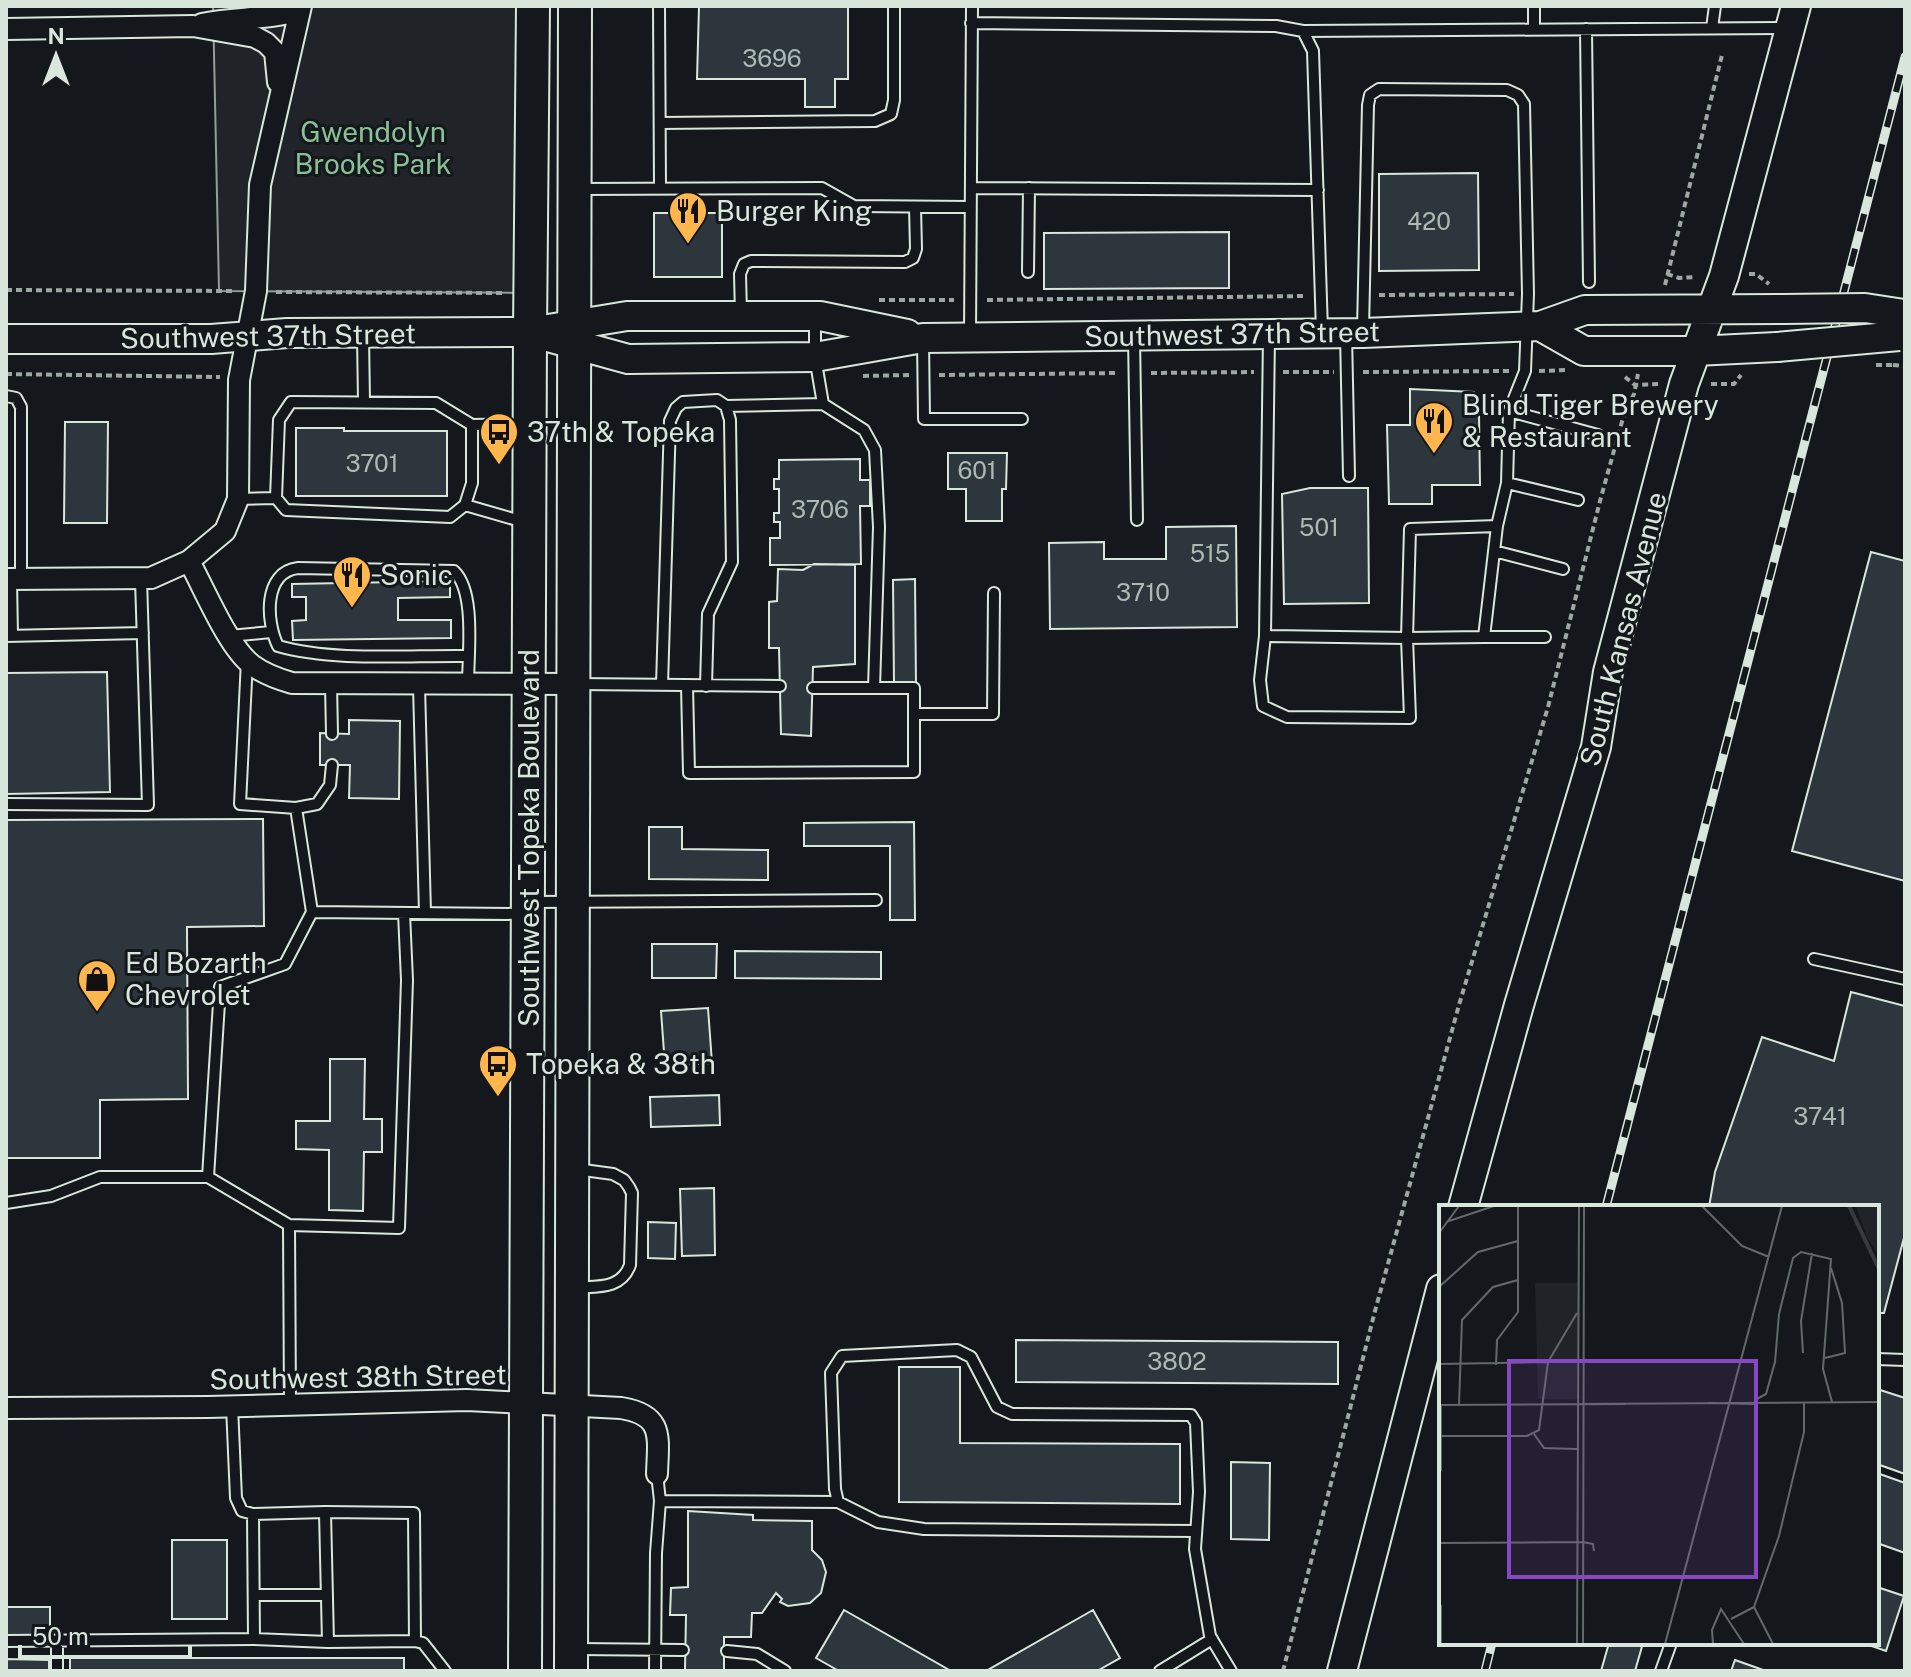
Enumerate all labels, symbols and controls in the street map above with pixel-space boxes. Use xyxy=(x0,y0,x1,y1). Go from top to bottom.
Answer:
north arrow xyxy=(16,16,96,96)
text: N xyxy=(47,23,65,49)
house number: 3696 xyxy=(742,44,802,72)
park label: Gwendolyn Brooks Park xyxy=(294,115,452,180)
restaurant icon: Burger King xyxy=(667,190,709,245)
place label: Burger King xyxy=(716,194,872,227)
house number: 420 xyxy=(1407,207,1451,235)
street label: Southwest 37th Street xyxy=(1084,314,1380,353)
street label: Southwest 37th Street xyxy=(120,316,416,355)
place label: Blind Tiger Brewery & Restaurant xyxy=(1462,388,1719,453)
restaurant icon: Blind Tiger Brewery & Restaurant xyxy=(1413,400,1455,455)
bus stop icon: 37th & Topeka xyxy=(478,411,520,466)
place label: 37th & Topeka xyxy=(527,415,715,448)
house number: 3701 xyxy=(345,449,399,477)
house number: 601 xyxy=(957,456,997,484)
street label: South Kansas Avenue xyxy=(1572,488,1673,769)
house number: 3706 xyxy=(791,495,849,523)
house number: 501 xyxy=(1299,513,1339,541)
house number: 515 xyxy=(1190,539,1230,567)
restaurant icon: Sonic xyxy=(331,554,373,609)
place label: Sonic xyxy=(380,558,453,591)
house number: 3710 xyxy=(1116,578,1170,606)
street label: Southwest Topeka Boulevard xyxy=(512,649,545,1027)
place label: Ed Bozarth Chevrolet xyxy=(125,946,267,1011)
shop icon: Ed Bozarth Chevrolet xyxy=(76,958,118,1013)
bus stop icon: Topeka & 38th xyxy=(477,1043,519,1098)
place label: Topeka & 38th xyxy=(526,1047,716,1080)
house number: 3741 xyxy=(1793,1102,1847,1130)
inset map xyxy=(1439,1205,1879,1645)
house number: 3802 xyxy=(1147,1347,1207,1375)
street label: Southwest 38th Street xyxy=(209,1357,507,1396)
scale bar xyxy=(20,1609,190,1659)
text: 50 m xyxy=(32,1622,89,1650)

